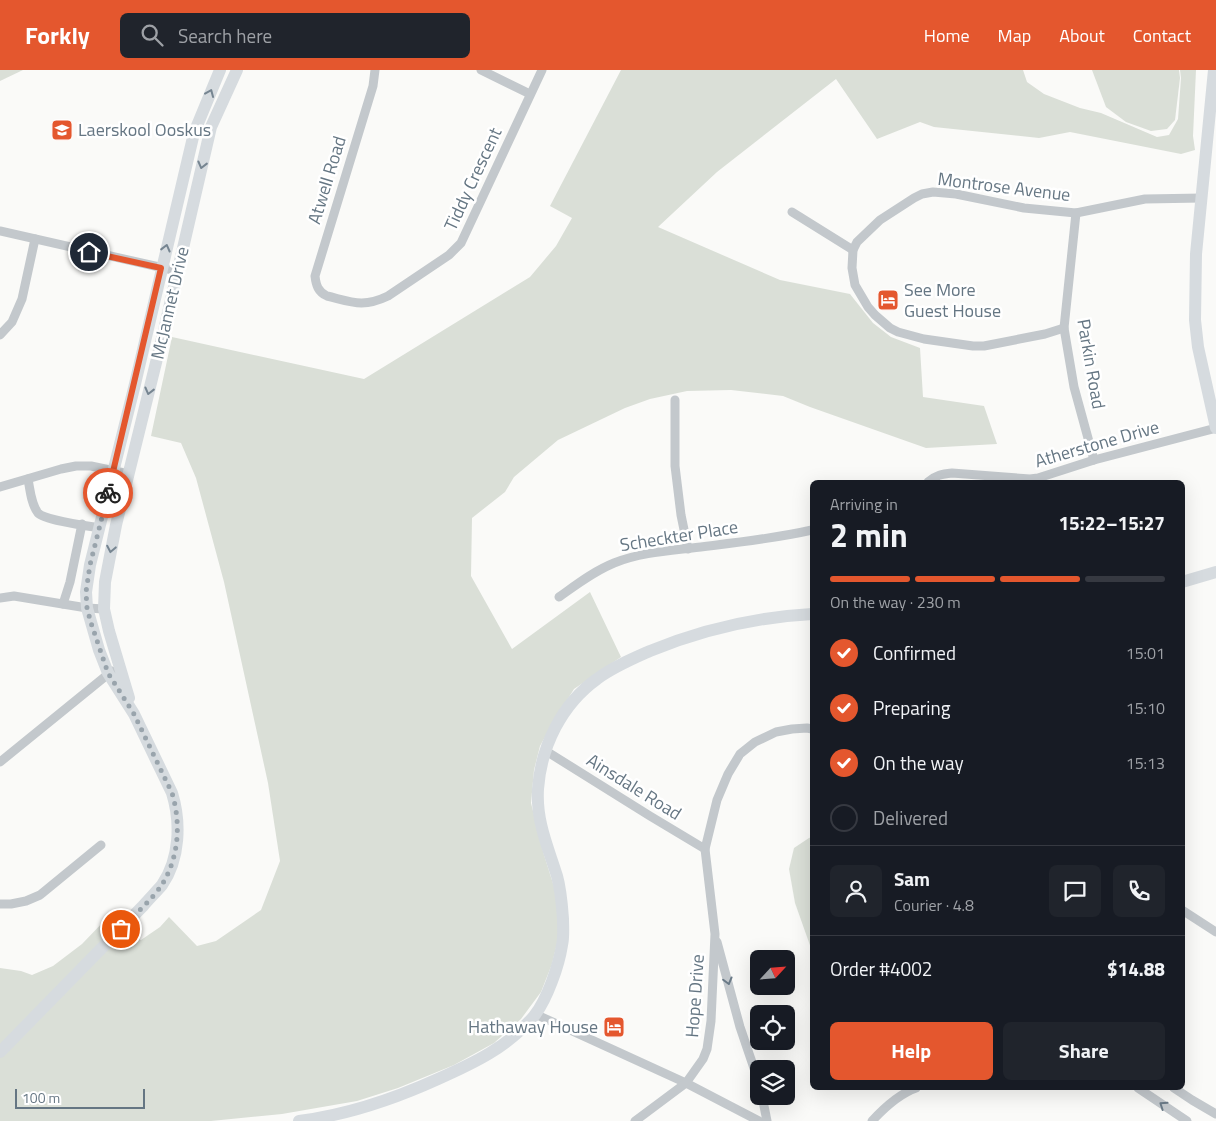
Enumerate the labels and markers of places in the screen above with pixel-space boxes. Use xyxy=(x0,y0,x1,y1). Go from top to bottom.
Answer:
place label: Laerskool Ooskus xyxy=(78,116,211,143)
school or university icon: Laerskool Ooskus xyxy=(50,118,74,142)
pin xyxy=(68,231,110,273)
place label: See More Guest House xyxy=(904,276,1001,324)
hotel icon: See More Guest House xyxy=(876,288,900,312)
pin xyxy=(100,908,142,950)
place label: Hathaway House xyxy=(468,1013,598,1040)
hotel icon: Hathaway House xyxy=(602,1015,626,1039)

